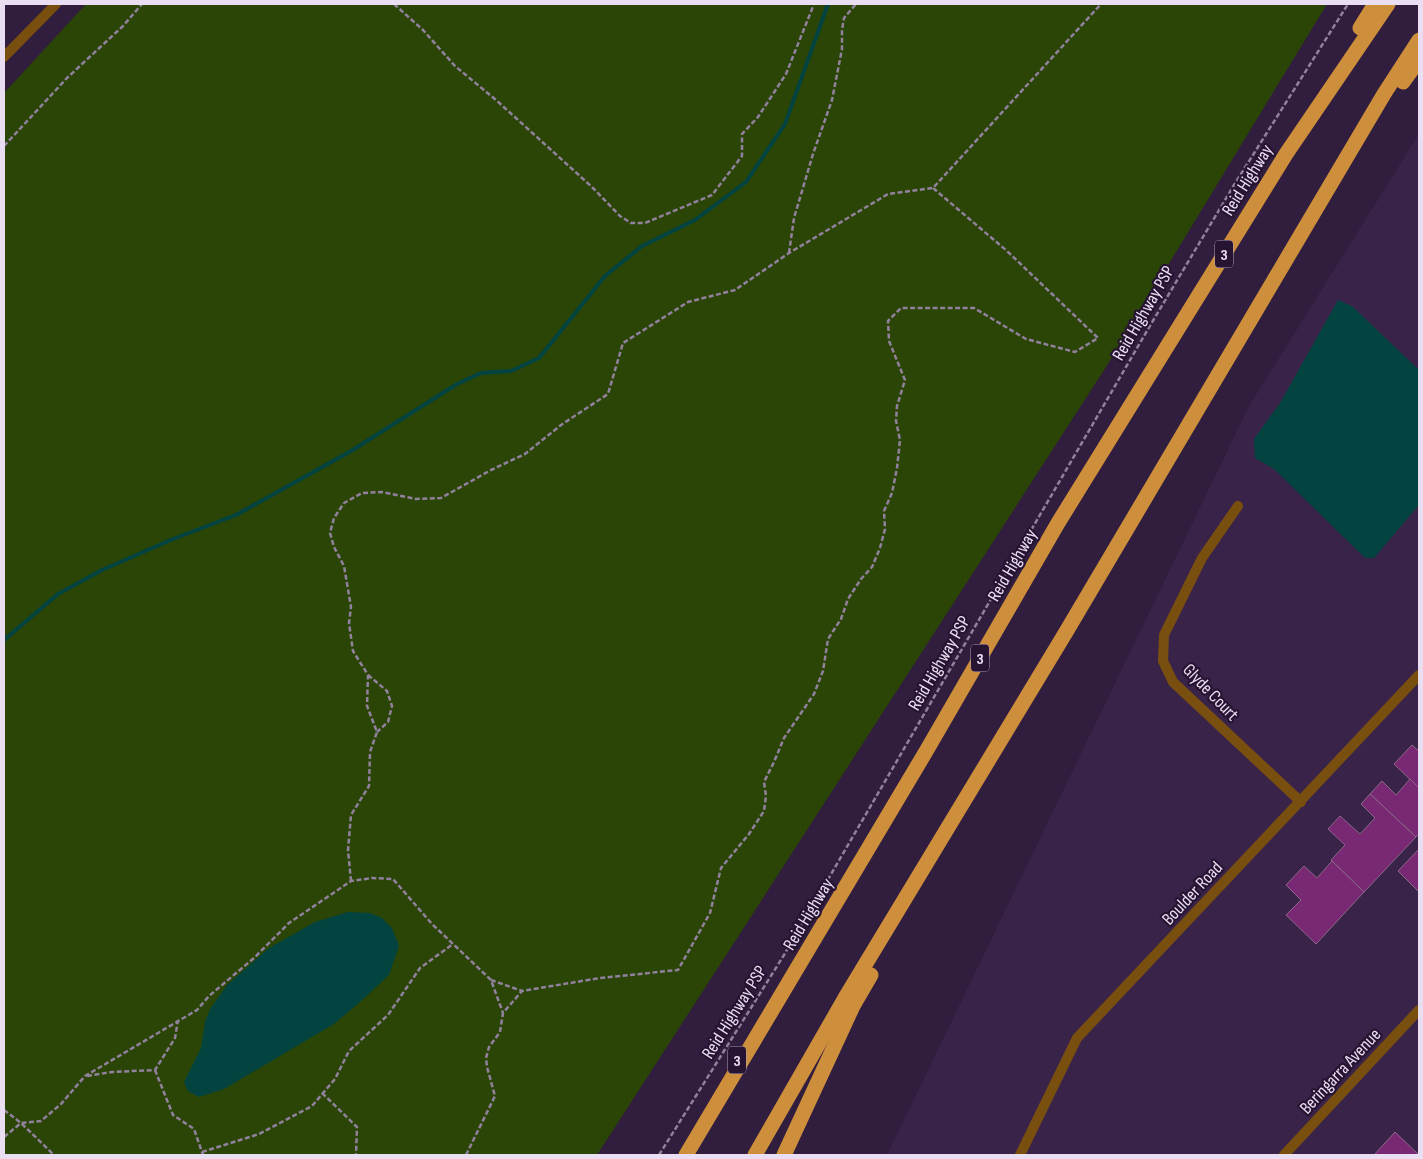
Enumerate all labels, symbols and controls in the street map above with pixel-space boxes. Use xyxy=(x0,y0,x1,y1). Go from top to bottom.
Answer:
street label: Reid Highway xyxy=(1217,141,1278,220)
road number: 3 xyxy=(1215,240,1233,268)
street label: Reid Highway PSP xyxy=(1108,262,1179,364)
street label: Reid Highway xyxy=(983,525,1042,605)
street label: Reid Highway PSP xyxy=(904,612,975,714)
road number: 3 xyxy=(971,644,989,671)
street label: Glyde Court xyxy=(1178,659,1243,726)
street label: Boulder Road xyxy=(1158,857,1227,929)
street label: Reid Highway xyxy=(779,874,838,954)
street label: Reid Highway PSP xyxy=(697,961,772,1063)
street label: Beringarra Avenue xyxy=(1295,1024,1385,1118)
road number: 3 xyxy=(728,1046,746,1074)

